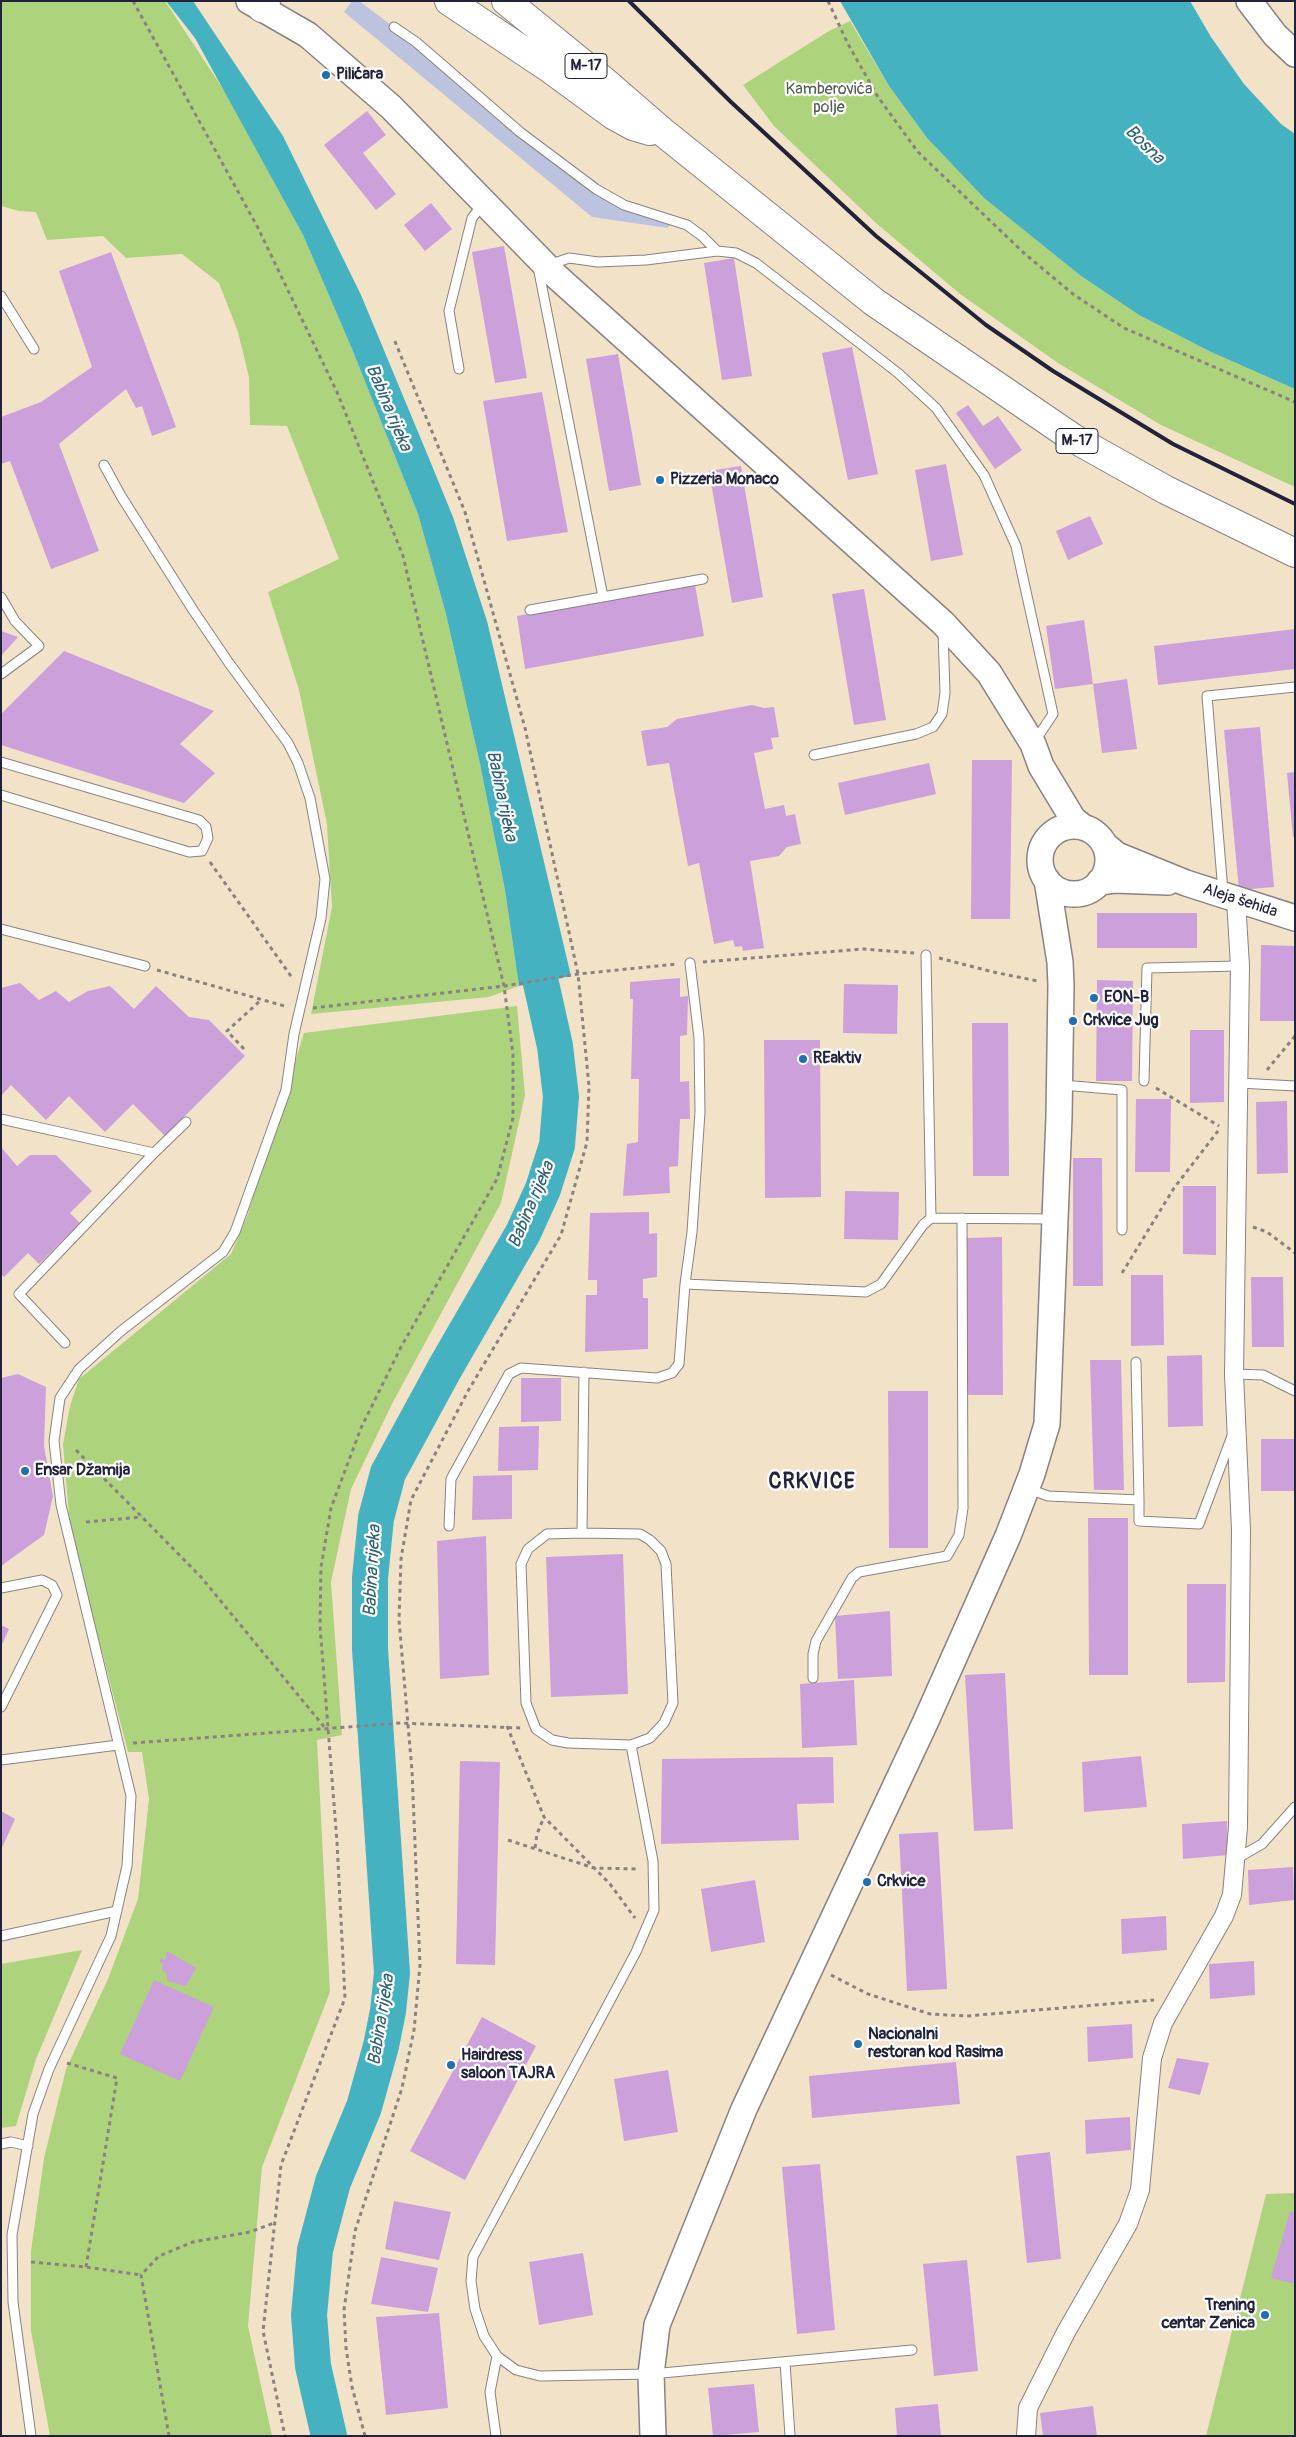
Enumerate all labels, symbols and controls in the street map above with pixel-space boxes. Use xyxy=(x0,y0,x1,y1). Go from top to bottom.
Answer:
road number: M-17 xyxy=(565,54,607,78)
place label: Pilićara xyxy=(336,65,383,85)
marker: Pilićara xyxy=(320,69,332,81)
park label: Kamberovića polje xyxy=(786,80,872,118)
water label: Bosna xyxy=(1120,121,1168,169)
water label: Babina rijeka xyxy=(360,362,416,454)
road number: M-17 xyxy=(1056,428,1098,454)
place label: Pizzeria Monaco xyxy=(670,470,779,490)
marker: Pizzeria Monaco xyxy=(654,474,666,486)
water label: Babina rijeka xyxy=(481,749,521,843)
street label: Aleja šehida xyxy=(1200,880,1280,922)
place label: EON-B xyxy=(1104,988,1149,1008)
marker: EON-B xyxy=(1088,992,1100,1004)
place label: Crkvice Jug xyxy=(1083,1011,1159,1031)
marker: Crkvice Jug xyxy=(1067,1015,1079,1027)
place label: REaktiv xyxy=(813,1049,862,1069)
marker: REaktiv xyxy=(797,1053,809,1065)
water label: Babina rijeka xyxy=(504,1159,560,1251)
place label: Ensar Džamija xyxy=(35,1461,130,1481)
marker: Ensar Džamija xyxy=(19,1465,31,1477)
district label: CRKVICE xyxy=(768,1470,856,1496)
water label: Babina rijeka xyxy=(360,1525,386,1617)
place label: Crkvice xyxy=(877,1872,925,1892)
marker: Crkvice xyxy=(861,1876,873,1888)
water label: Babina rijeka xyxy=(364,1973,400,2067)
place label: Nacionalni restoran kod Rasima xyxy=(868,2025,1003,2063)
marker: Nacionalni restoran kod Rasima xyxy=(852,2038,864,2050)
place label: Hairdress saloon TAJRA xyxy=(461,2046,555,2084)
marker: Hairdress saloon TAJRA xyxy=(445,2059,457,2071)
place label: Trening centar Zenica xyxy=(1161,2296,1255,2334)
marker: Trening centar Zenica xyxy=(1259,2309,1271,2321)

